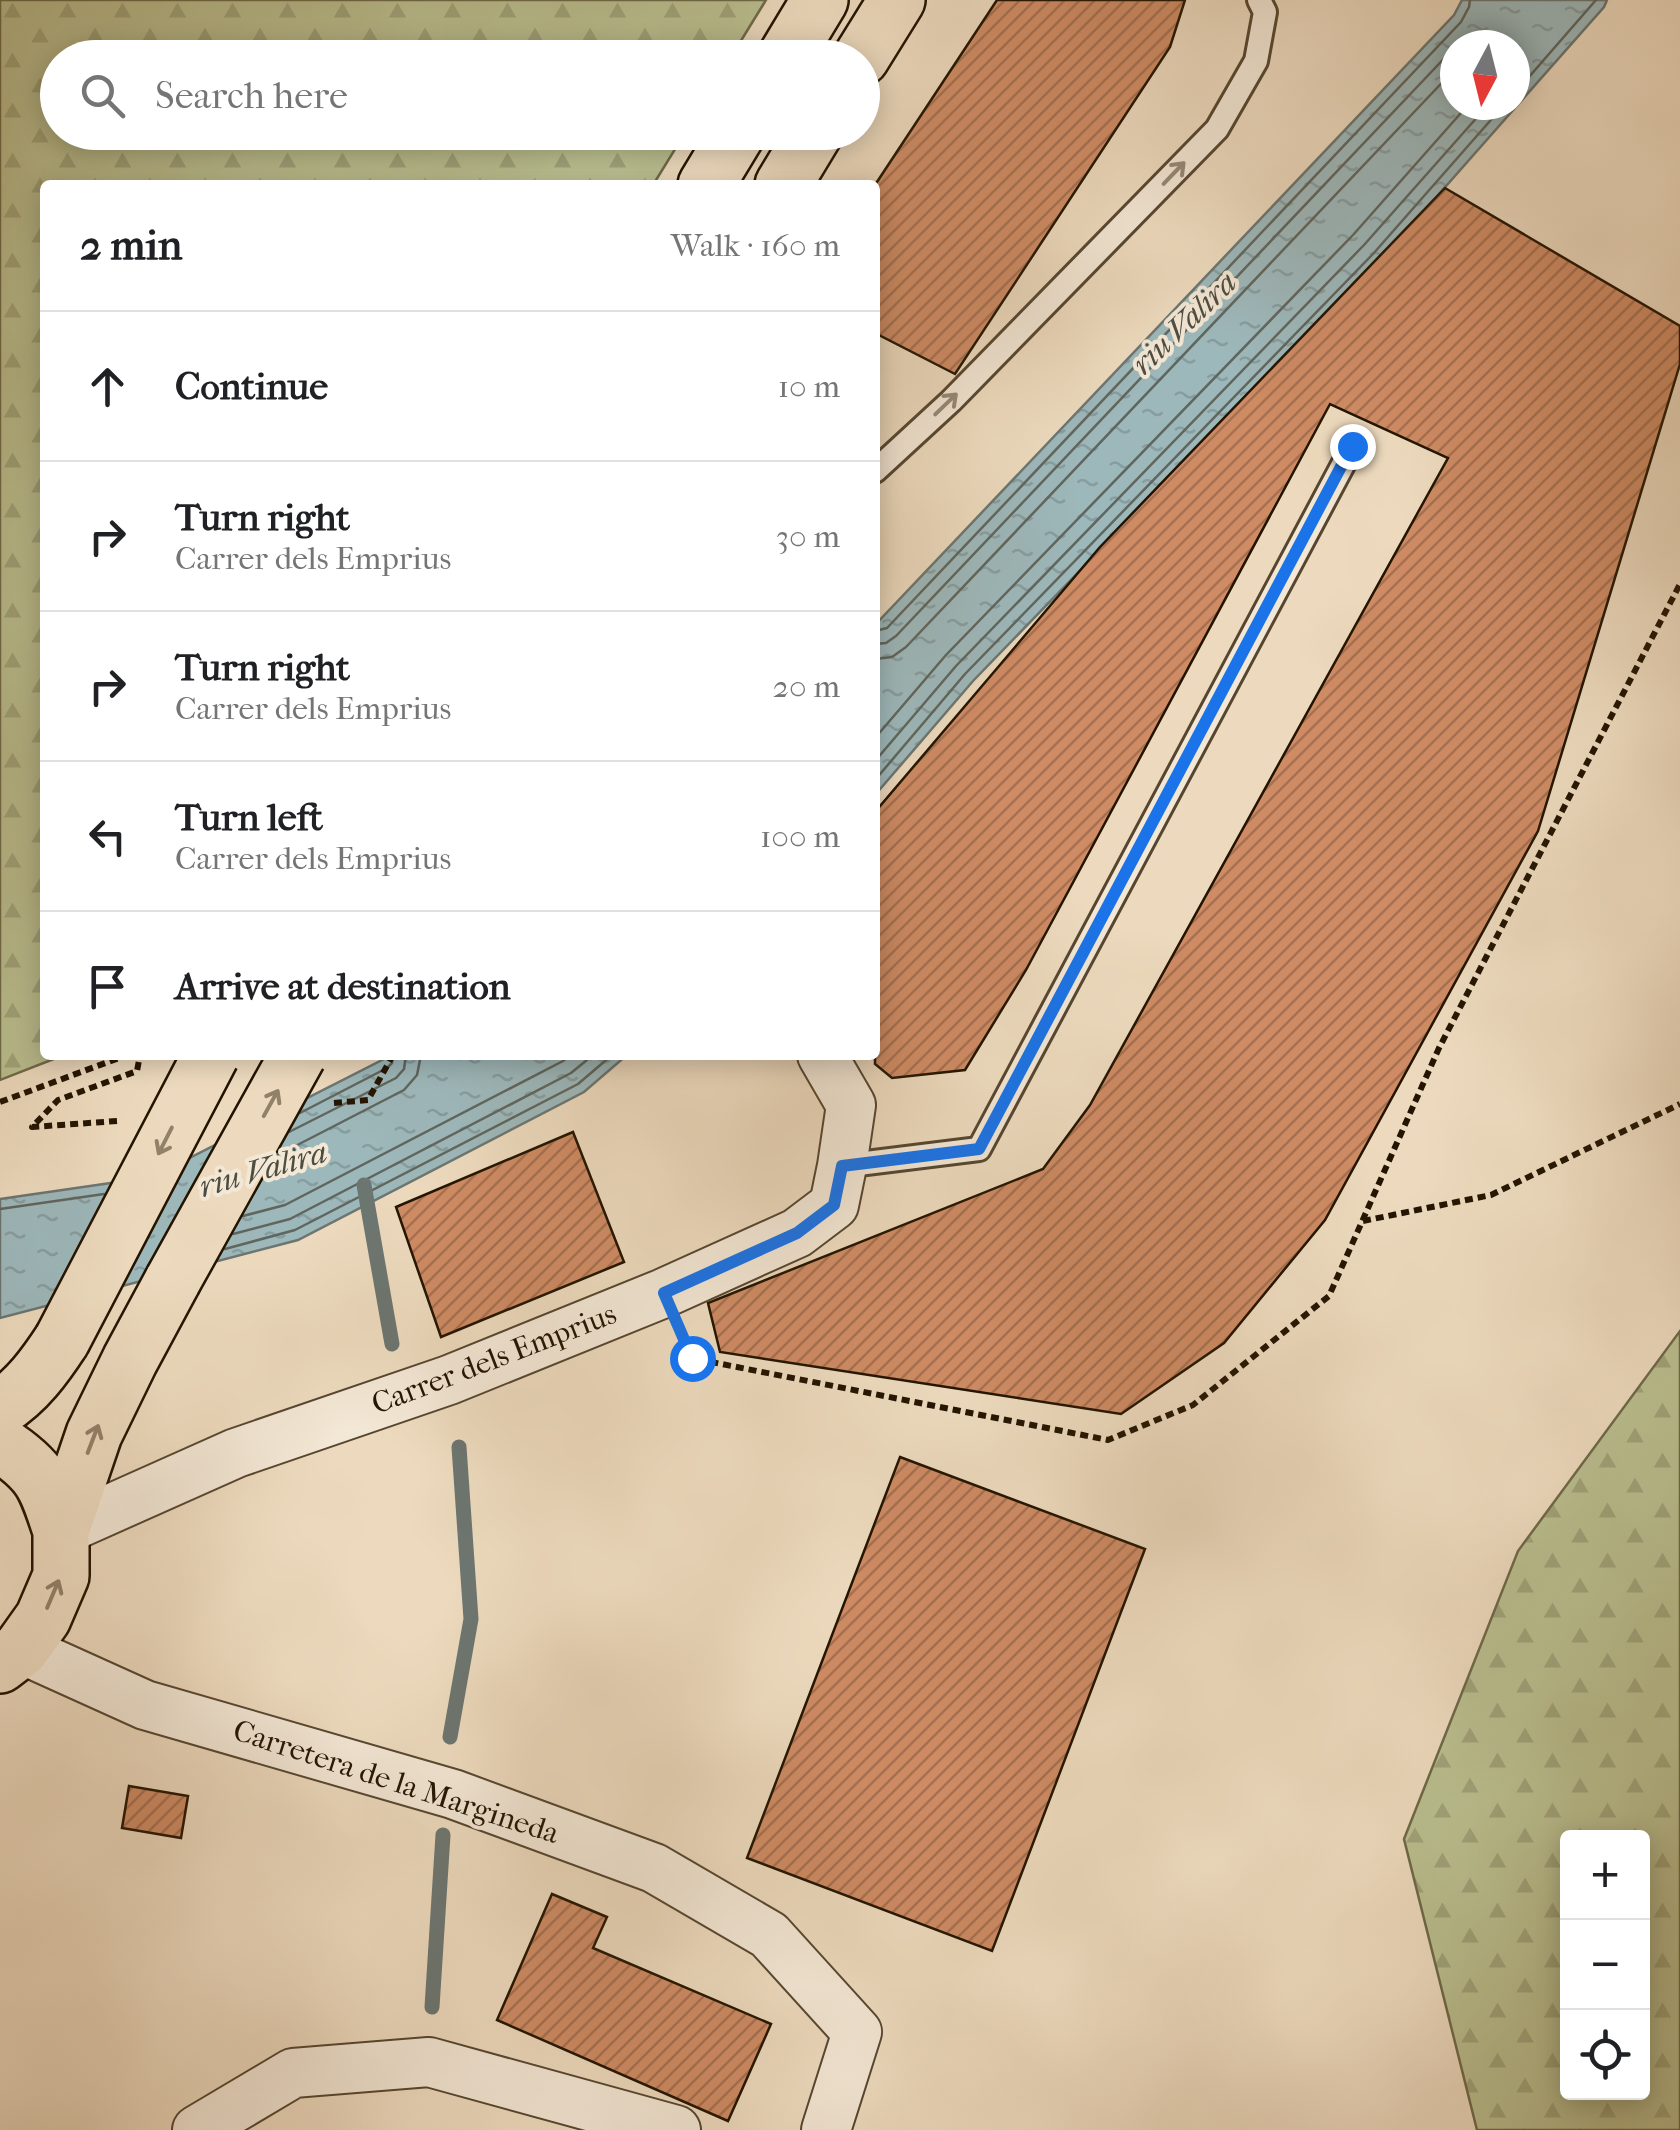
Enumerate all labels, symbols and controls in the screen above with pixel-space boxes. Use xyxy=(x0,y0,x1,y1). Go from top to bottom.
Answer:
north arrow xyxy=(1440,30,1530,120)
search box xyxy=(40,40,880,150)
icon: search xyxy=(75,68,130,123)
text: Search here xyxy=(155,73,348,118)
one-way arrow xyxy=(1162,161,1186,185)
text: 2 min xyxy=(80,221,182,270)
text: Walk · 160 m xyxy=(671,227,840,264)
water label: riu Valira xyxy=(1124,264,1244,382)
icon: ahead xyxy=(80,359,135,414)
text: Continue xyxy=(175,364,328,409)
text: 10 m xyxy=(778,368,840,405)
one-way arrow xyxy=(934,393,958,417)
route end xyxy=(1330,424,1376,470)
text: Turn right xyxy=(175,495,350,540)
icon: right xyxy=(80,509,135,564)
text: 30 m xyxy=(776,518,840,555)
text: Carrer dels Emprius xyxy=(175,540,451,577)
text: Turn right xyxy=(175,645,350,690)
icon: right xyxy=(80,659,135,714)
text: 20 m xyxy=(772,668,840,705)
text: Carrer dels Emprius xyxy=(175,690,451,727)
text: Turn left xyxy=(175,795,323,840)
icon: left xyxy=(80,809,135,864)
text: 100 m xyxy=(760,818,840,855)
text: Carrer dels Emprius xyxy=(175,840,451,877)
icon: arrive xyxy=(80,959,135,1014)
text: Arrive at destination xyxy=(175,964,511,1009)
one-way arrow xyxy=(262,1089,282,1118)
one-way arrow xyxy=(155,1126,174,1156)
water label: riu Valira xyxy=(195,1133,331,1205)
street label: Carrer dels Emprius xyxy=(367,1296,621,1422)
route start xyxy=(670,1336,716,1382)
one-way arrow xyxy=(85,1425,103,1456)
one-way arrow xyxy=(46,1579,64,1610)
street label: Carretera de la Margineda xyxy=(229,1713,564,1852)
map controls xyxy=(1560,1830,1650,2100)
button: + xyxy=(1560,1830,1650,1920)
button: − xyxy=(1560,1920,1650,2010)
button: locate xyxy=(1560,2010,1650,2100)

